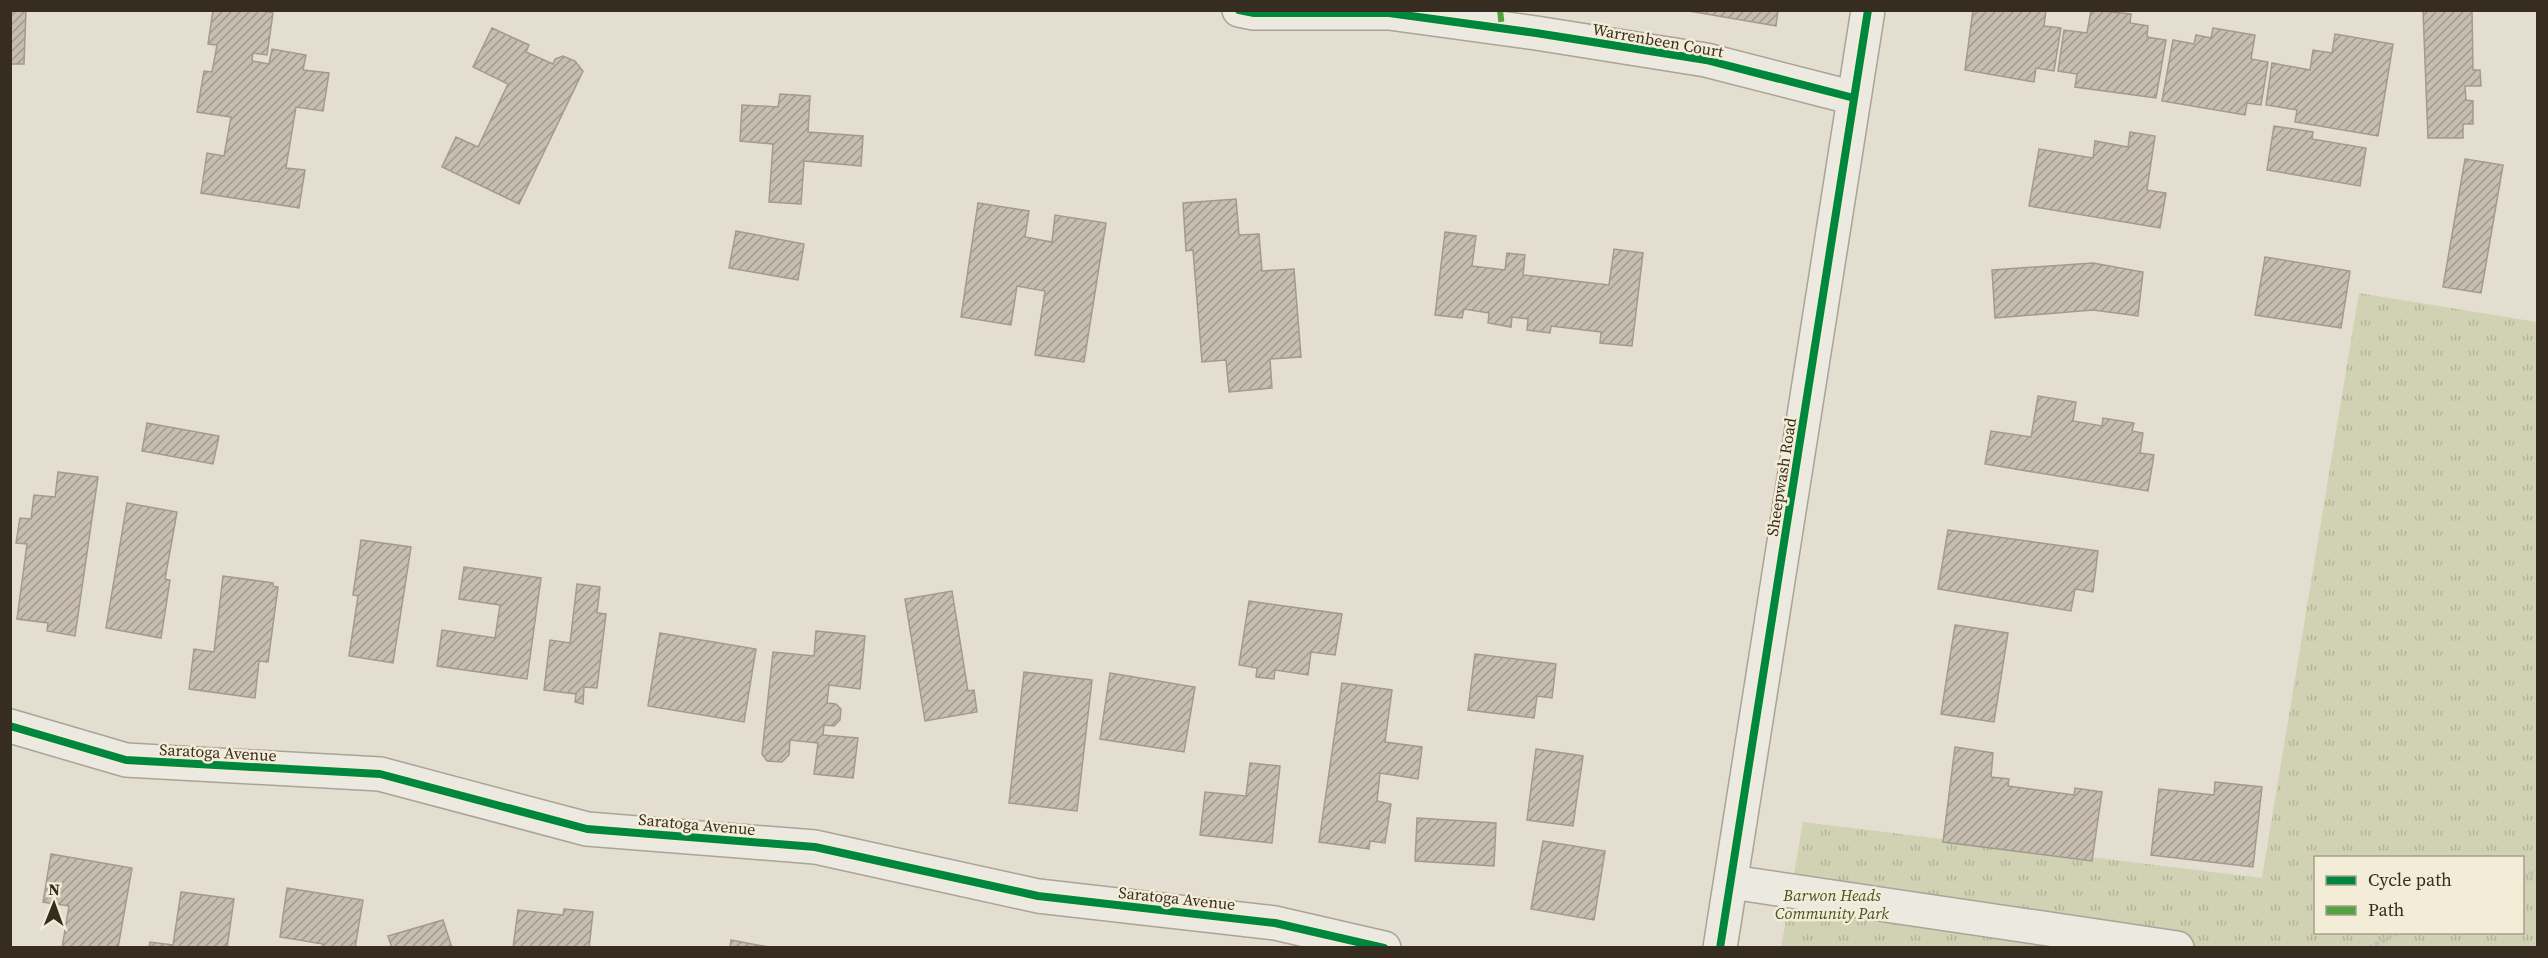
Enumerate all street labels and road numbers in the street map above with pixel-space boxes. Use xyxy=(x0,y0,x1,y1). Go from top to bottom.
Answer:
street label: Warrenbeen Court xyxy=(1591,18,1726,63)
street label: Sheepwash Road xyxy=(1761,416,1801,538)
street label: Saratoga Avenue xyxy=(159,738,277,766)
street label: Saratoga Avenue xyxy=(638,808,756,840)
street label: Saratoga Avenue xyxy=(1117,881,1237,915)

